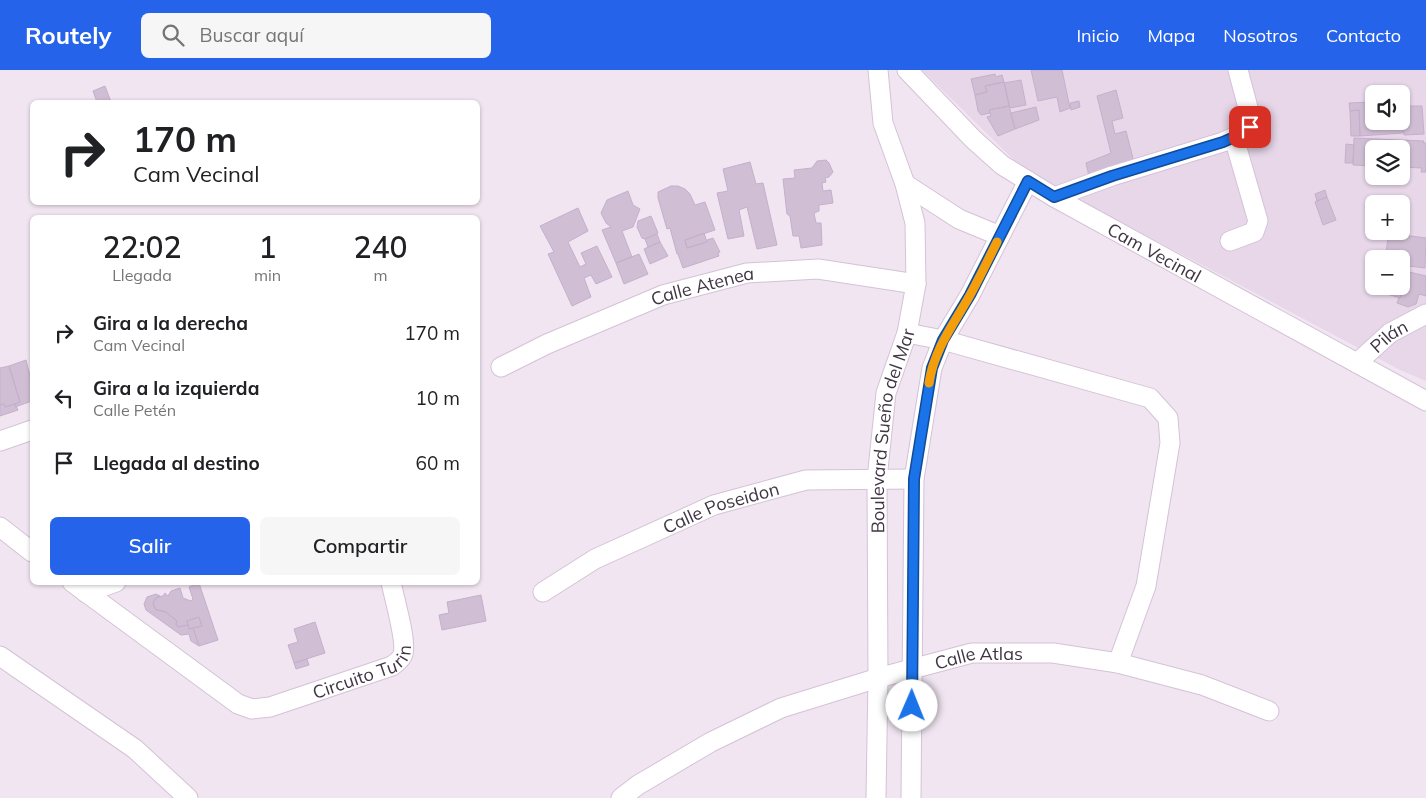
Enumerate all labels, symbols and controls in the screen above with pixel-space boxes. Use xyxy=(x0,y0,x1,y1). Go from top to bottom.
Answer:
search box xyxy=(141,13,491,58)
text: Routely xyxy=(25,20,111,50)
icon: search xyxy=(159,21,187,49)
text: Buscar aquí xyxy=(199,23,304,47)
text: Inicio xyxy=(1076,24,1119,47)
text: Mapa xyxy=(1147,24,1195,47)
text: Nosotros xyxy=(1223,24,1298,47)
text: Contacto xyxy=(1326,24,1401,47)
map controls xyxy=(1365,85,1410,295)
button: sound xyxy=(1365,85,1410,130)
pin xyxy=(1229,106,1271,148)
icon: arrive xyxy=(1236,113,1264,141)
text: 170 m xyxy=(133,117,237,161)
icon: right xyxy=(50,120,115,185)
button: layers xyxy=(1365,140,1410,185)
text: Cam Vecinal xyxy=(133,160,259,188)
button: + xyxy=(1365,195,1410,240)
street label: Cam Vecinal xyxy=(1103,217,1205,287)
text: 22:02 xyxy=(102,228,182,266)
text: 1 xyxy=(259,228,277,266)
text: 240 xyxy=(354,228,408,266)
button: − xyxy=(1365,250,1410,295)
street label: Calle Atenea xyxy=(647,261,755,310)
text: Llegada xyxy=(112,265,172,285)
text: min xyxy=(254,265,281,285)
text: m xyxy=(374,265,388,285)
text: Gira a la derecha xyxy=(93,311,248,335)
street label: Pilán xyxy=(1365,314,1412,357)
icon: right xyxy=(50,319,78,347)
text: 170 m xyxy=(404,321,460,345)
street label: Boulevard Sueño del Mar xyxy=(865,326,919,533)
text: Cam Vecinal xyxy=(93,335,185,355)
text: Gira a la izquierda xyxy=(93,376,259,400)
icon: left xyxy=(50,384,78,412)
text: 10 m xyxy=(416,386,460,410)
text: Calle Petén xyxy=(93,400,176,420)
icon: arrive xyxy=(50,449,78,477)
text: Llegada al destino xyxy=(93,451,260,475)
text: 60 m xyxy=(416,451,460,475)
street label: Calle Poseidon xyxy=(659,476,782,538)
button: Salir xyxy=(50,517,250,575)
button: Compartir xyxy=(260,517,460,575)
street label: Calle Atlas xyxy=(932,641,1023,674)
street label: Circuito Turin xyxy=(309,644,416,703)
position arrow xyxy=(885,679,937,731)

